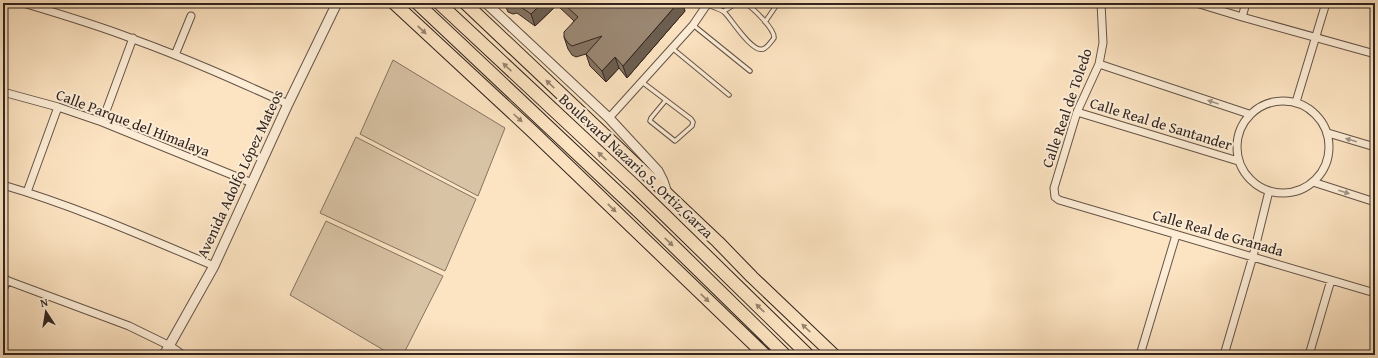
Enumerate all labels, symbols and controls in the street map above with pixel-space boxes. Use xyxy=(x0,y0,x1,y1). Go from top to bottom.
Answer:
one-way arrow xyxy=(417,25,428,34)
street label: Calle Real de Toledo xyxy=(1036,45,1097,170)
one-way arrow xyxy=(502,62,512,72)
one-way arrow xyxy=(545,79,555,88)
street label: Calle Parque del Himalaya xyxy=(53,83,213,162)
street label: Avenida Adolfo López Mateos xyxy=(191,86,288,261)
street label: Boulevard Nazario S. Ortiz Garza xyxy=(555,88,718,243)
street label: Calle Real de Santander xyxy=(1088,92,1235,155)
one-way arrow xyxy=(1206,99,1218,105)
one-way arrow xyxy=(513,113,522,122)
one-way arrow xyxy=(1345,137,1357,143)
one-way arrow xyxy=(597,151,607,160)
one-way arrow xyxy=(1339,190,1351,196)
one-way arrow xyxy=(607,203,617,213)
street label: Calle Real de Granada xyxy=(1150,204,1286,261)
one-way arrow xyxy=(664,237,674,247)
north arrow xyxy=(26,292,66,332)
text: N xyxy=(39,293,50,311)
one-way arrow xyxy=(700,293,710,303)
one-way arrow xyxy=(755,303,765,313)
one-way arrow xyxy=(801,323,811,333)

